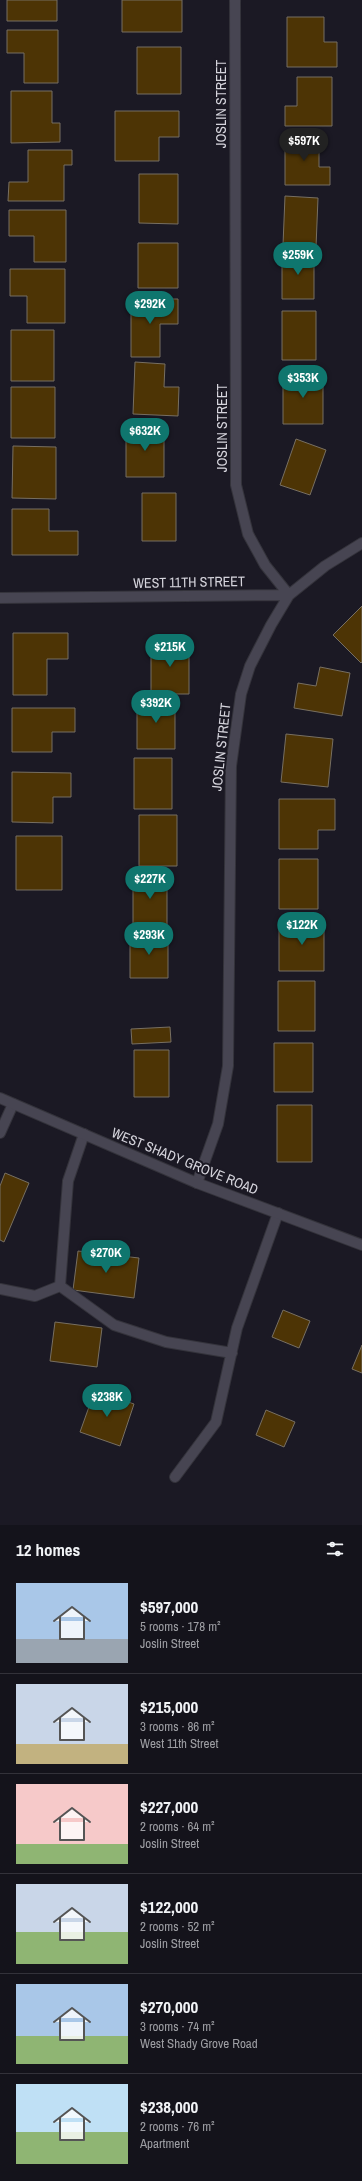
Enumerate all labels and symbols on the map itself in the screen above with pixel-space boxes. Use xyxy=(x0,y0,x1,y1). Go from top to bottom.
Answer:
street label: JOSLIN STREET xyxy=(212,60,230,148)
pin: $597K xyxy=(276,128,332,162)
pin: $259K xyxy=(270,242,326,276)
pin: $292K xyxy=(122,291,178,325)
pin: $353K xyxy=(275,365,331,399)
street label: JOSLIN STREET xyxy=(213,384,231,472)
pin: $632K xyxy=(117,418,173,452)
street label: WEST 11TH STREET xyxy=(133,572,245,592)
pin: $215K xyxy=(142,634,198,668)
pin: $392K xyxy=(128,690,184,724)
street label: JOSLIN STREET xyxy=(207,702,235,792)
pin: $227K xyxy=(122,866,178,900)
pin: $122K xyxy=(274,912,330,946)
pin: $293K xyxy=(121,922,177,956)
street label: WEST SHADY GROVE ROAD xyxy=(109,1123,261,1199)
pin: $270K xyxy=(78,1240,134,1274)
pin: $238K xyxy=(79,1384,135,1418)

